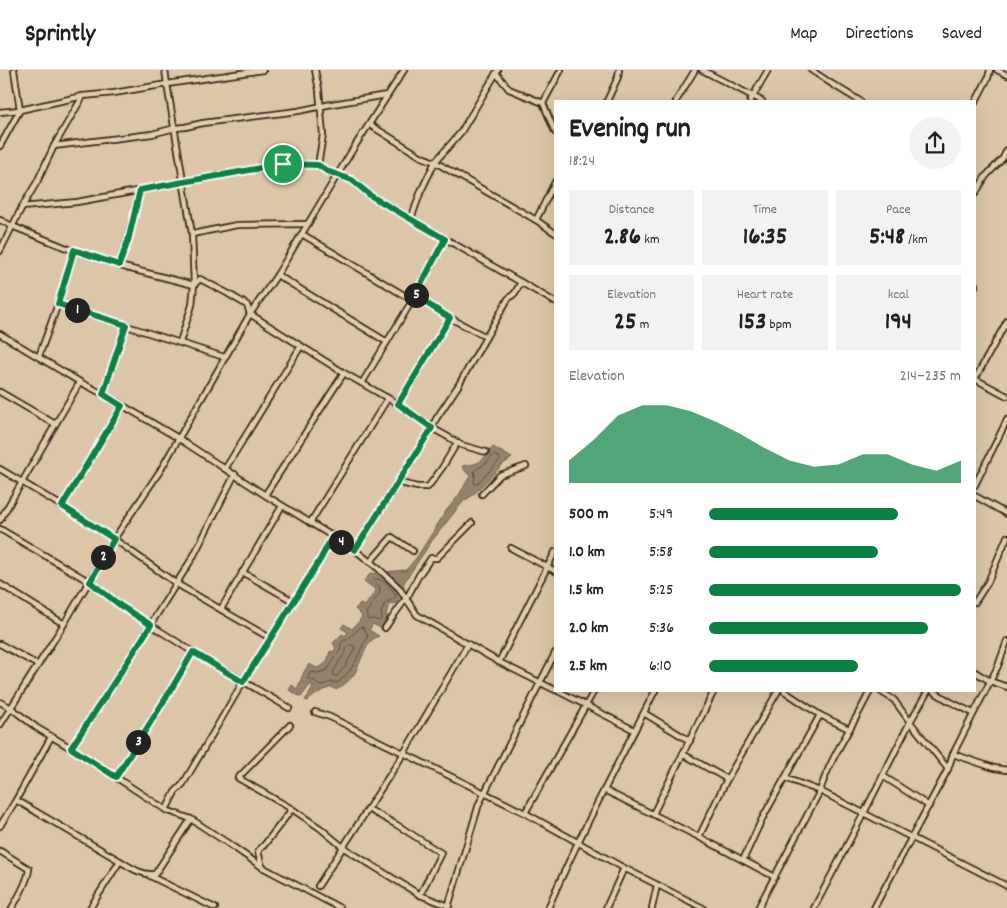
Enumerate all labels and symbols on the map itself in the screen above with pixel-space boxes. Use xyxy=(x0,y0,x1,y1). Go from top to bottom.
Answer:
pin xyxy=(262,143,304,185)
pin: 5 xyxy=(404,282,428,308)
pin: 1 xyxy=(64,298,90,322)
pin: 4 xyxy=(328,530,354,554)
pin: 2 xyxy=(90,544,116,570)
pin: 3 xyxy=(126,730,150,754)

